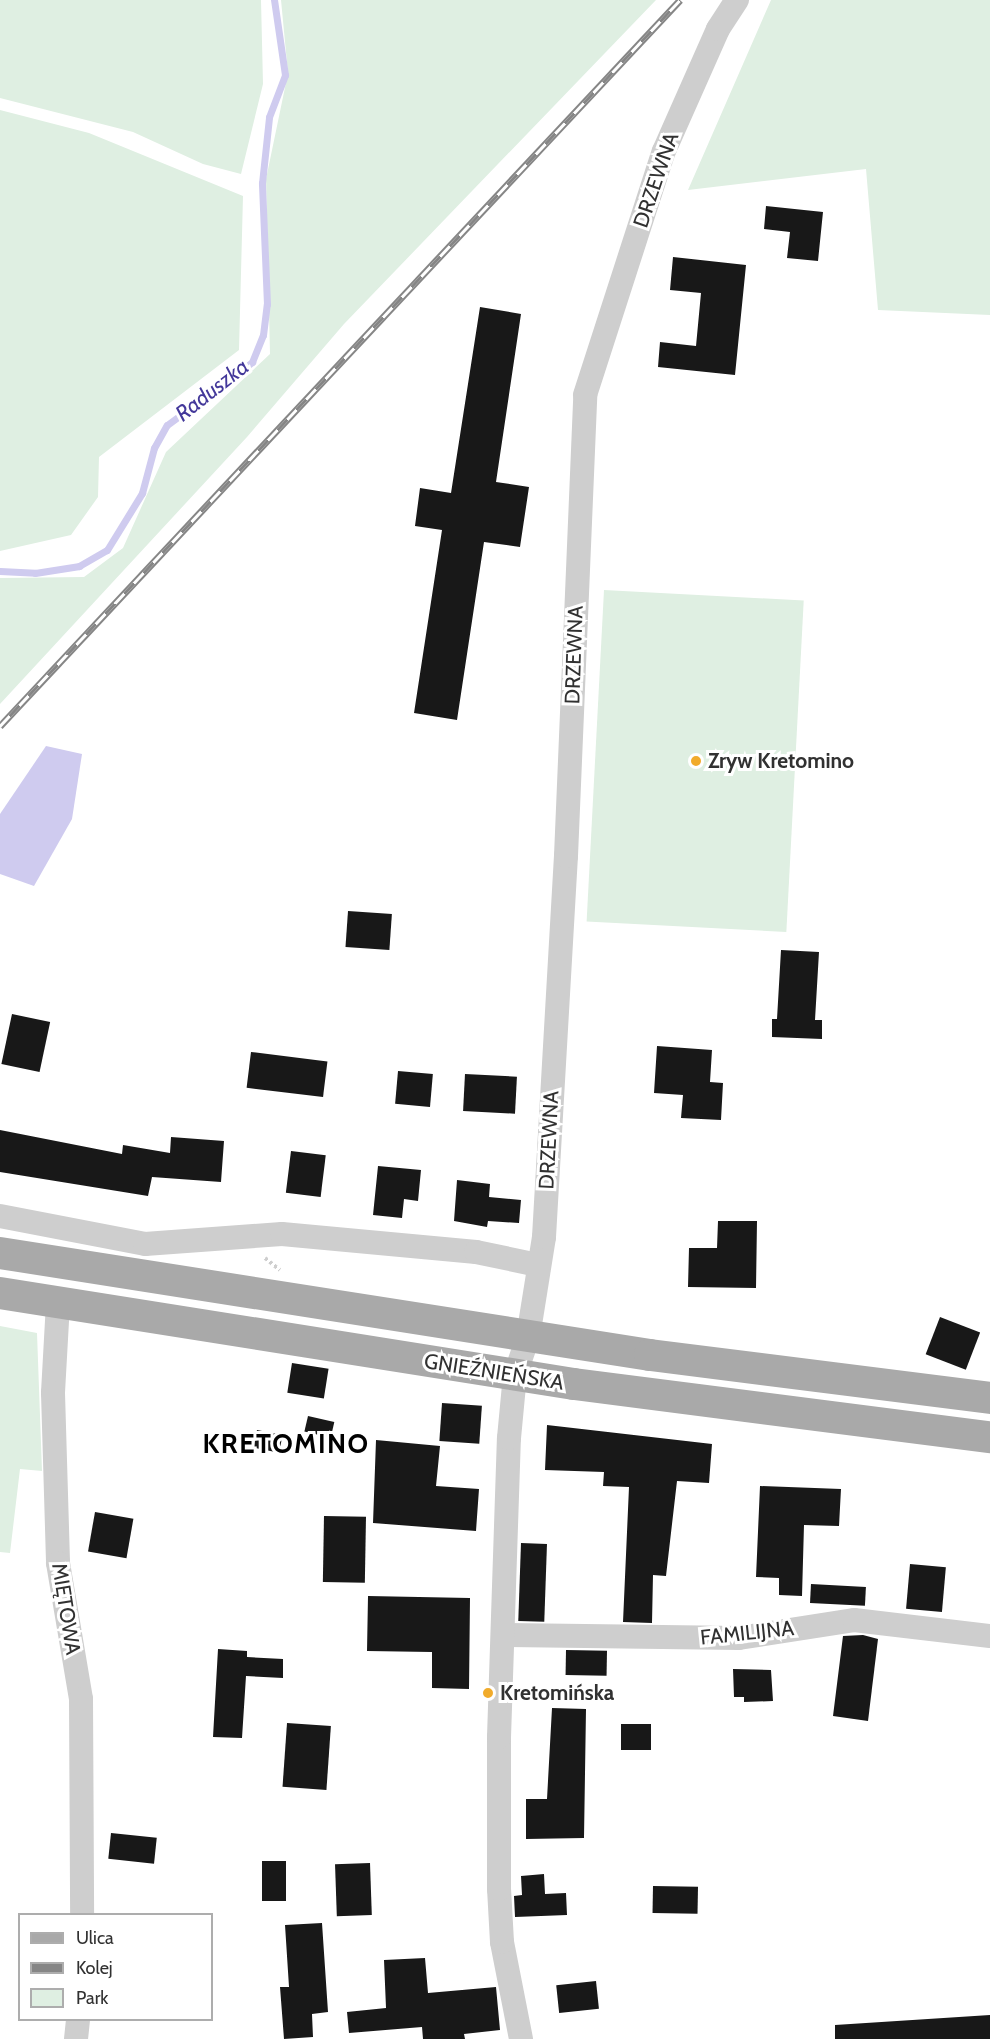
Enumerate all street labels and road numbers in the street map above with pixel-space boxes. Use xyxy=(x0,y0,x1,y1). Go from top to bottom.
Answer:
street label: DRZEWNA xyxy=(628,129,684,231)
street label: DRZEWNA xyxy=(560,605,588,705)
street label: DRZEWNA xyxy=(534,1090,564,1190)
street label: GNIEŹNIEŃSKA xyxy=(422,1349,566,1395)
street label: MIĘTOWA xyxy=(46,1561,86,1657)
street label: FAMILIJNA xyxy=(699,1616,795,1650)

